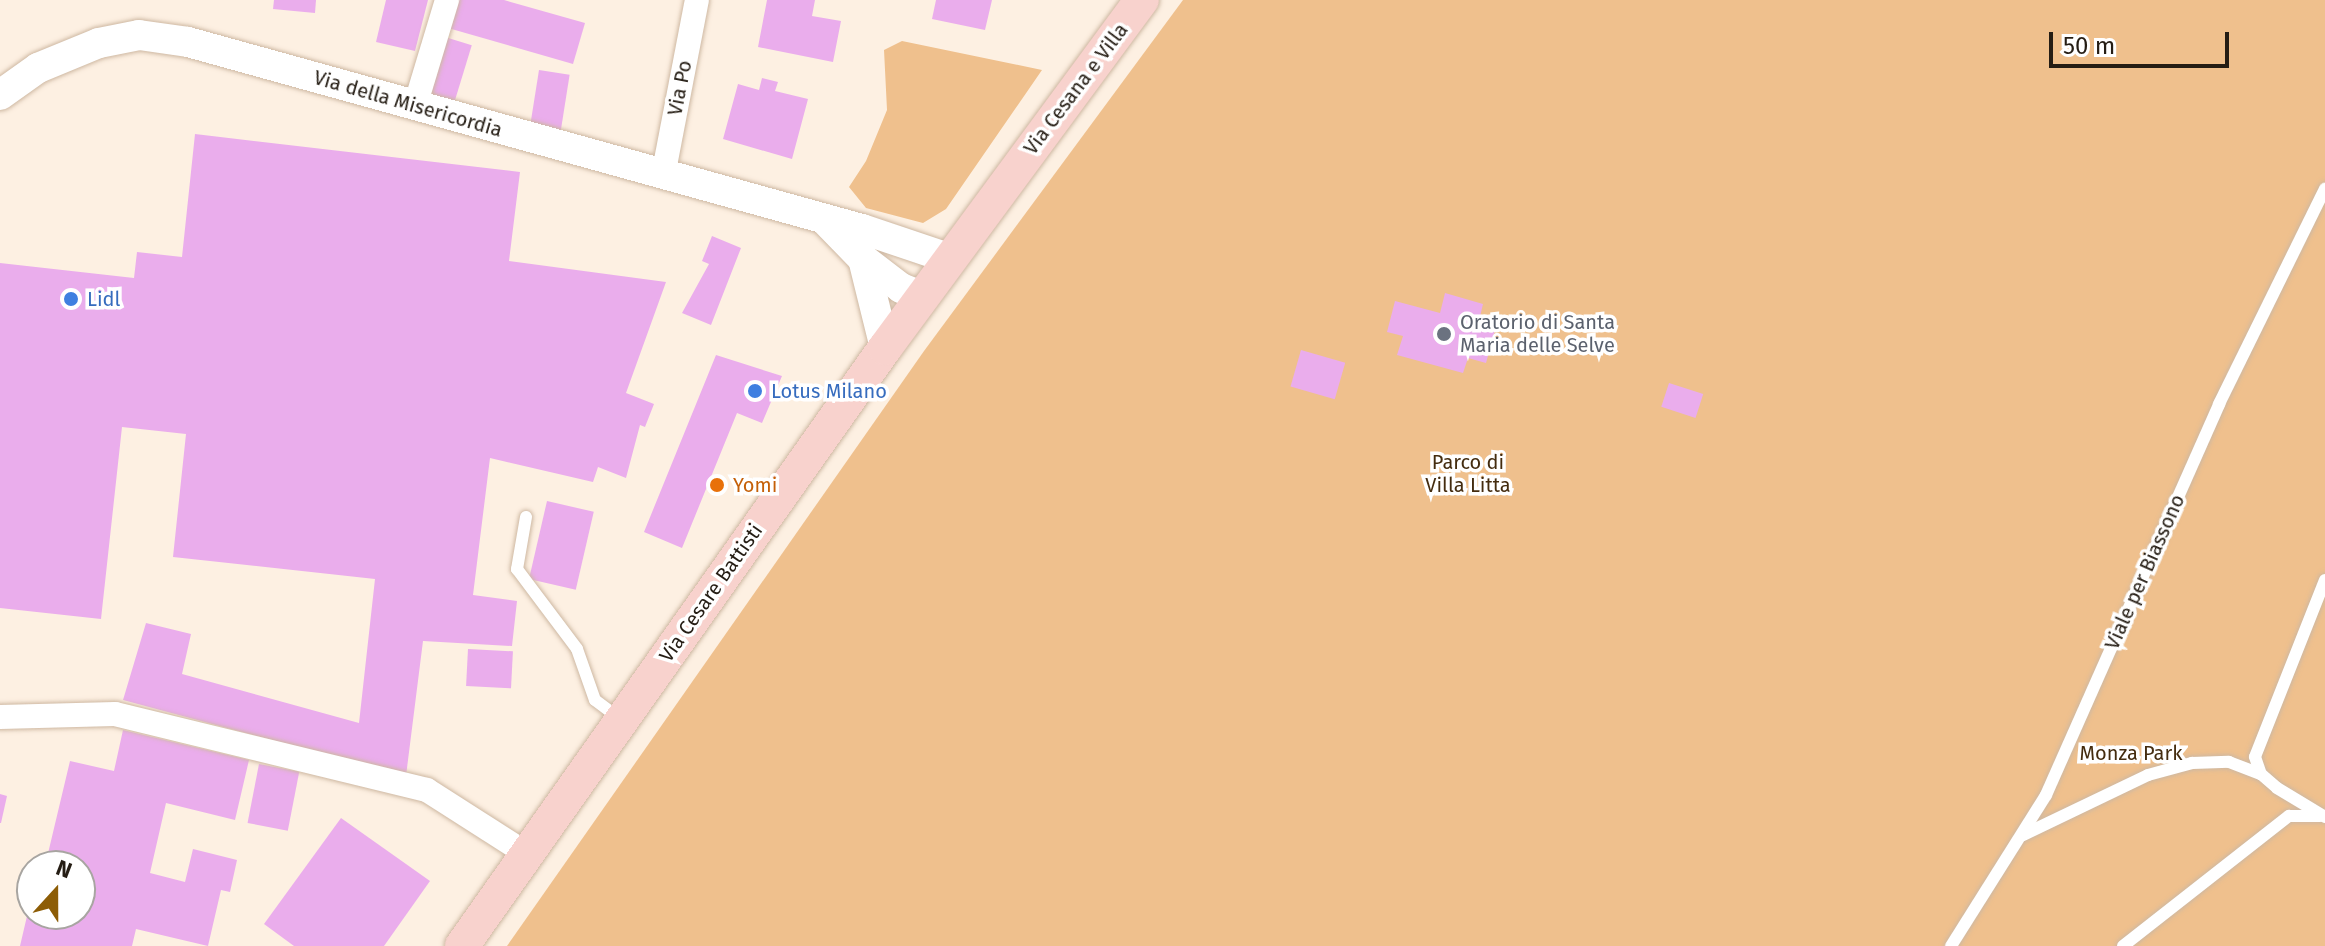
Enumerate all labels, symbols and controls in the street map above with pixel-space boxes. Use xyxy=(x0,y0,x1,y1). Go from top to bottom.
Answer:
scale bar xyxy=(2053,16,2233,66)
street label: Via Cesana e Villa xyxy=(1019,19,1133,159)
text: 50 m xyxy=(2063,32,2115,60)
street label: Via Po xyxy=(663,58,697,118)
street label: Via della Misericordia xyxy=(311,66,505,142)
place label: Lidl xyxy=(87,287,120,311)
marker: Lidl xyxy=(62,290,80,308)
place label: Oratorio di Santa Maria delle Selve xyxy=(1460,310,1615,357)
marker: Oratorio di Santa Maria delle Selve xyxy=(1435,325,1453,343)
place label: Lotus Milano xyxy=(771,379,887,403)
marker: Lotus Milano xyxy=(746,382,764,400)
park label: Parco di Villa Litta xyxy=(1425,450,1511,497)
place label: Yomi xyxy=(733,473,777,497)
marker: Yomi xyxy=(708,476,726,494)
street label: Viale per Biassono xyxy=(2100,491,2190,653)
street label: Via Cesare Battisti xyxy=(654,519,768,667)
park label: Monza Park xyxy=(2080,741,2182,765)
north arrow xyxy=(16,850,96,930)
text: N xyxy=(52,854,76,884)

